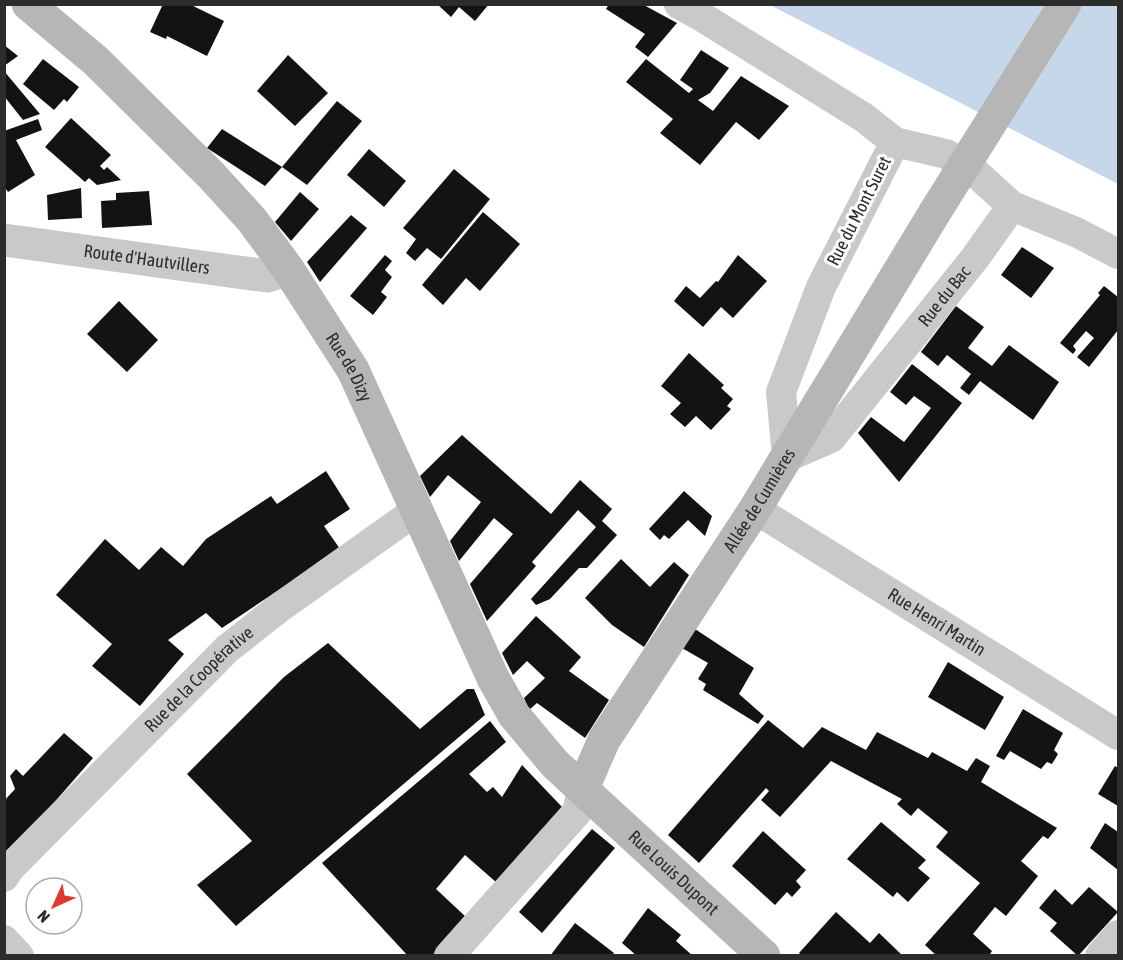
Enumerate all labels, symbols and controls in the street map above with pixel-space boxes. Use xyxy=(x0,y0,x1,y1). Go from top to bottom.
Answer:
street label: Rue du Mont Suret xyxy=(822,153,895,269)
street label: Route d'Hautvillers xyxy=(82,240,211,278)
street label: Rue du Bac xyxy=(913,261,975,330)
street label: Rue de Dizy xyxy=(322,328,377,405)
street label: Allée de Cumières xyxy=(719,445,799,556)
street label: Rue Henri Martin xyxy=(884,583,990,660)
street label: Rue de la Coopérative xyxy=(140,622,257,736)
street label: Rue Louis Dupont xyxy=(624,826,723,919)
north arrow xyxy=(24,876,84,936)
text: N xyxy=(34,907,53,926)

